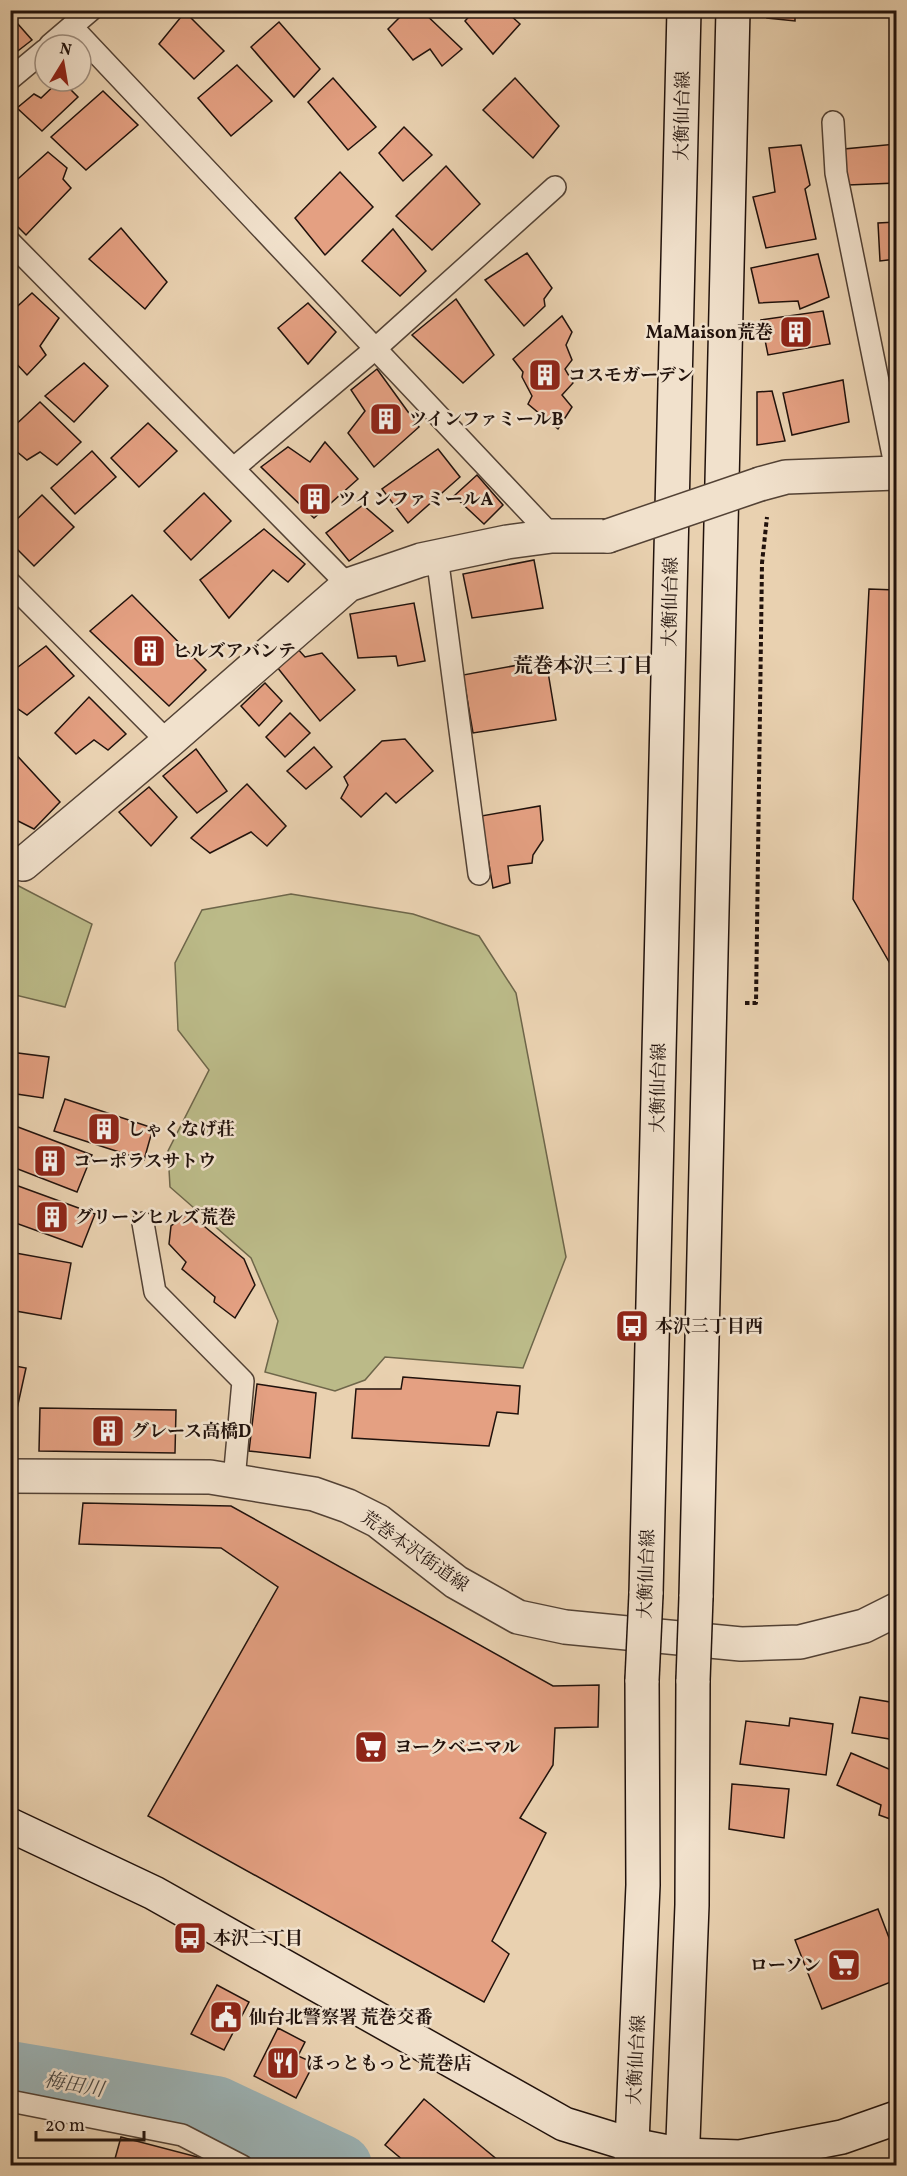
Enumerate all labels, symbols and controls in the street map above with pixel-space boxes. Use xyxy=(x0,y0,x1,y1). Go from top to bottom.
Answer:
north arrow xyxy=(33,33,93,93)
text: N xyxy=(58,38,74,62)
street label: 大衡仙台線 xyxy=(670,71,697,161)
building icon: MaMaison荒巻 xyxy=(778,314,814,350)
place label: MaMaison荒巻 xyxy=(646,321,773,346)
building icon: コスモガーデン xyxy=(527,357,563,393)
place label: コスモガーデン xyxy=(568,364,694,389)
building icon: ツインファミールB xyxy=(368,401,404,437)
place label: ツインファミールB xyxy=(409,408,563,433)
building icon: ツインファミールA xyxy=(297,481,333,517)
place label: ツインファミールA xyxy=(338,488,493,513)
street label: 大衡仙台線 xyxy=(658,557,685,647)
building icon: ヒルズアバンテ xyxy=(131,633,167,669)
place label: ヒルズアバンテ xyxy=(172,640,296,665)
district label: 荒巻本沢三丁目 xyxy=(513,653,653,681)
street label: 大衡仙台線 xyxy=(646,1043,673,1133)
building icon: しゃくなげ荘 xyxy=(86,1111,122,1147)
place label: しゃくなげ荘 xyxy=(127,1118,235,1143)
building icon: コーポラスサトウ xyxy=(32,1143,68,1179)
place label: コーポラスサトウ xyxy=(73,1150,216,1175)
building icon: グリーンヒルズ荒巻 xyxy=(34,1199,70,1235)
place label: グリーンヒルズ荒巻 xyxy=(75,1206,236,1231)
bus stop icon: 本沢三丁目西 xyxy=(614,1308,650,1344)
place label: 本沢三丁目西 xyxy=(655,1315,763,1340)
building icon: グレース高橋D xyxy=(90,1413,126,1449)
place label: グレース高橋D xyxy=(131,1420,251,1445)
street label: 荒巻本沢街道線 xyxy=(355,1506,473,1599)
street label: 大衡仙台線 xyxy=(633,1529,662,1619)
supermarket icon: ヨークベニマル xyxy=(353,1729,389,1765)
place label: ヨークベニマル xyxy=(394,1736,520,1761)
bus stop icon: 本沢二丁目 xyxy=(172,1920,208,1956)
place label: 本沢二丁目 xyxy=(213,1927,303,1952)
supermarket icon: ローソン xyxy=(826,1947,862,1983)
place label: ローソン xyxy=(750,1954,821,1979)
public building icon: 仙台北警察署 荒巻交番 xyxy=(208,1999,244,2035)
place label: 仙台北警察署 荒巻交番 xyxy=(249,2006,433,2031)
street label: 大衡仙台線 xyxy=(623,2014,652,2106)
restaurant icon: ほっともっと 荒巻店 xyxy=(265,2045,301,2081)
place label: ほっともっと 荒巻店 xyxy=(306,2052,472,2077)
water label: 梅田川 xyxy=(42,2067,108,2105)
scale bar xyxy=(36,2104,144,2142)
text: 20 m xyxy=(45,2114,85,2139)

